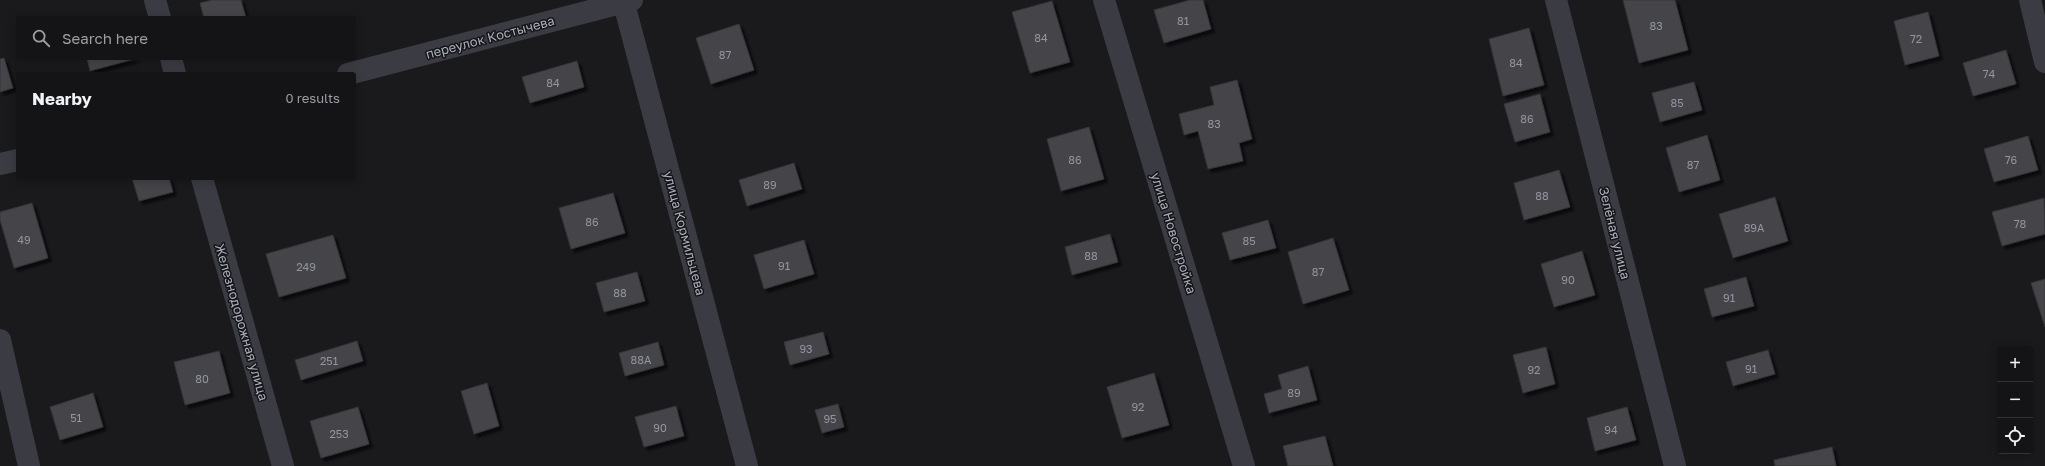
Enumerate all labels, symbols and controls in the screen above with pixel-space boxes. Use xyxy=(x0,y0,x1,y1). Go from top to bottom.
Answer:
street label: переулок Костычева xyxy=(424,12,556,62)
house number: 81 xyxy=(1177,14,1189,27)
search box xyxy=(16,16,356,60)
house number: 83 xyxy=(1649,19,1663,32)
icon: search xyxy=(30,27,52,49)
text: Search here xyxy=(62,29,148,47)
house number: 84 xyxy=(1034,31,1048,44)
house number: 72 xyxy=(1910,32,1922,45)
house number: 87 xyxy=(719,48,731,61)
house number: 84 xyxy=(1509,56,1523,69)
house number: 74 xyxy=(1983,67,1996,80)
house number: 84 xyxy=(546,76,560,89)
text: Nearby xyxy=(32,88,92,109)
text: 0 results xyxy=(285,90,340,106)
house number: 85 xyxy=(1670,96,1684,109)
house number: 86 xyxy=(1520,112,1534,125)
house number: 83 xyxy=(1207,117,1221,130)
house number: 86 xyxy=(1068,153,1082,166)
house number: 76 xyxy=(2005,153,2018,166)
house number: 87 xyxy=(1687,158,1699,171)
street label: улица Кормильцева xyxy=(661,169,709,297)
street label: улица Новостройка xyxy=(1148,170,1200,296)
house number: 89 xyxy=(763,178,777,191)
street label: Зелёная улица xyxy=(1596,185,1634,281)
house number: 88 xyxy=(1535,189,1549,202)
house number: 86 xyxy=(585,215,599,228)
house number: 78 xyxy=(2014,217,2027,230)
house number: 89А xyxy=(1744,221,1765,234)
house number: 49 xyxy=(17,233,31,246)
house number: 85 xyxy=(1242,234,1256,247)
street label: Железнодорожная улица xyxy=(212,242,272,402)
house number: 88 xyxy=(1084,249,1098,262)
house number: 91 xyxy=(778,259,790,272)
house number: 249 xyxy=(296,260,316,273)
house number: 87 xyxy=(1312,265,1324,278)
house number: 90 xyxy=(1561,273,1575,286)
house number: 88 xyxy=(613,286,627,299)
house number: 91 xyxy=(1723,291,1735,304)
house number: 93 xyxy=(799,342,813,355)
map controls xyxy=(1997,346,2033,454)
button: + xyxy=(1997,346,2033,382)
house number: 88А xyxy=(631,353,652,366)
house number: 251 xyxy=(320,354,338,367)
house number: 91 xyxy=(1745,362,1757,375)
house number: 92 xyxy=(1527,363,1541,376)
house number: 80 xyxy=(195,372,209,385)
button: − xyxy=(1997,382,2033,418)
house number: 89 xyxy=(1287,386,1301,399)
house number: 92 xyxy=(1131,400,1145,413)
house number: 51 xyxy=(70,411,82,424)
house number: 95 xyxy=(823,412,837,425)
button: locate xyxy=(1997,418,2033,454)
house number: 90 xyxy=(653,421,667,434)
house number: 94 xyxy=(1604,423,1618,436)
house number: 253 xyxy=(329,427,349,440)

